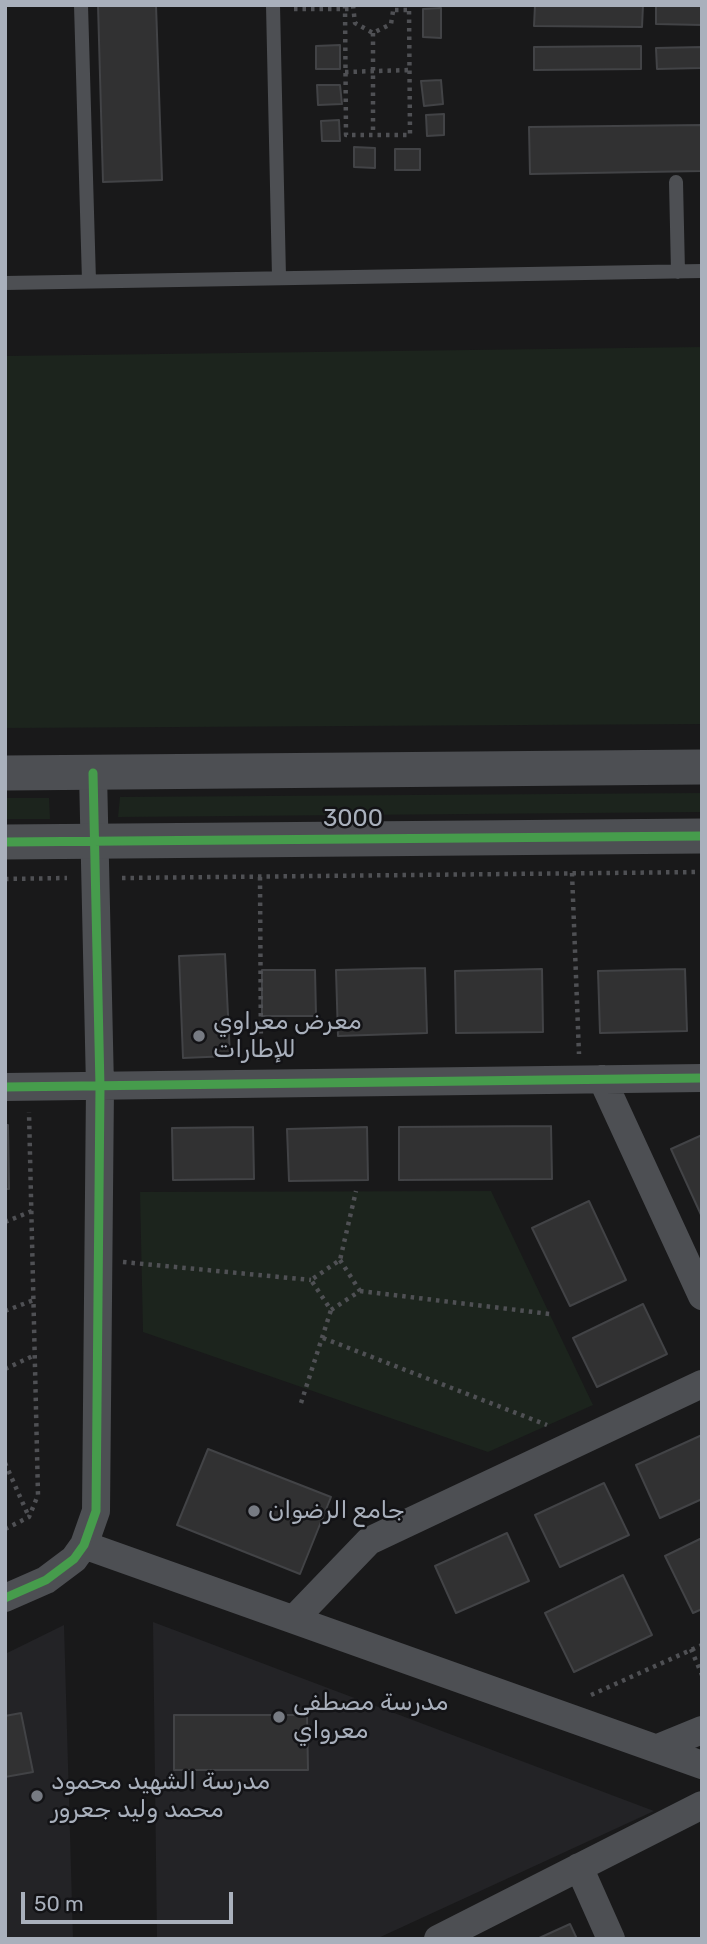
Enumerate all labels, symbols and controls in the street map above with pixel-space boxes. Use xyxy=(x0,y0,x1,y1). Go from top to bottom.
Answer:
street label: 3000 xyxy=(323,805,383,833)
place label: معرض معراوي للإطارات xyxy=(213,1008,362,1064)
marker: معرض معراوي للإطارات xyxy=(191,1028,207,1044)
place label: جامع الرضوان xyxy=(268,1497,404,1525)
marker: جامع الرضوان xyxy=(246,1503,262,1519)
place label: مدرسة مصطفى معرواي xyxy=(293,1689,448,1745)
marker: مدرسة مصطفى معرواي xyxy=(271,1709,287,1725)
place label: مدرسة الشهيد محمود محمد وليد جعرور xyxy=(51,1768,270,1824)
marker: مدرسة الشهيد محمود محمد وليد جعرور xyxy=(29,1788,45,1804)
scale bar xyxy=(24,1878,236,1922)
text: 50 m xyxy=(34,1891,84,1916)

